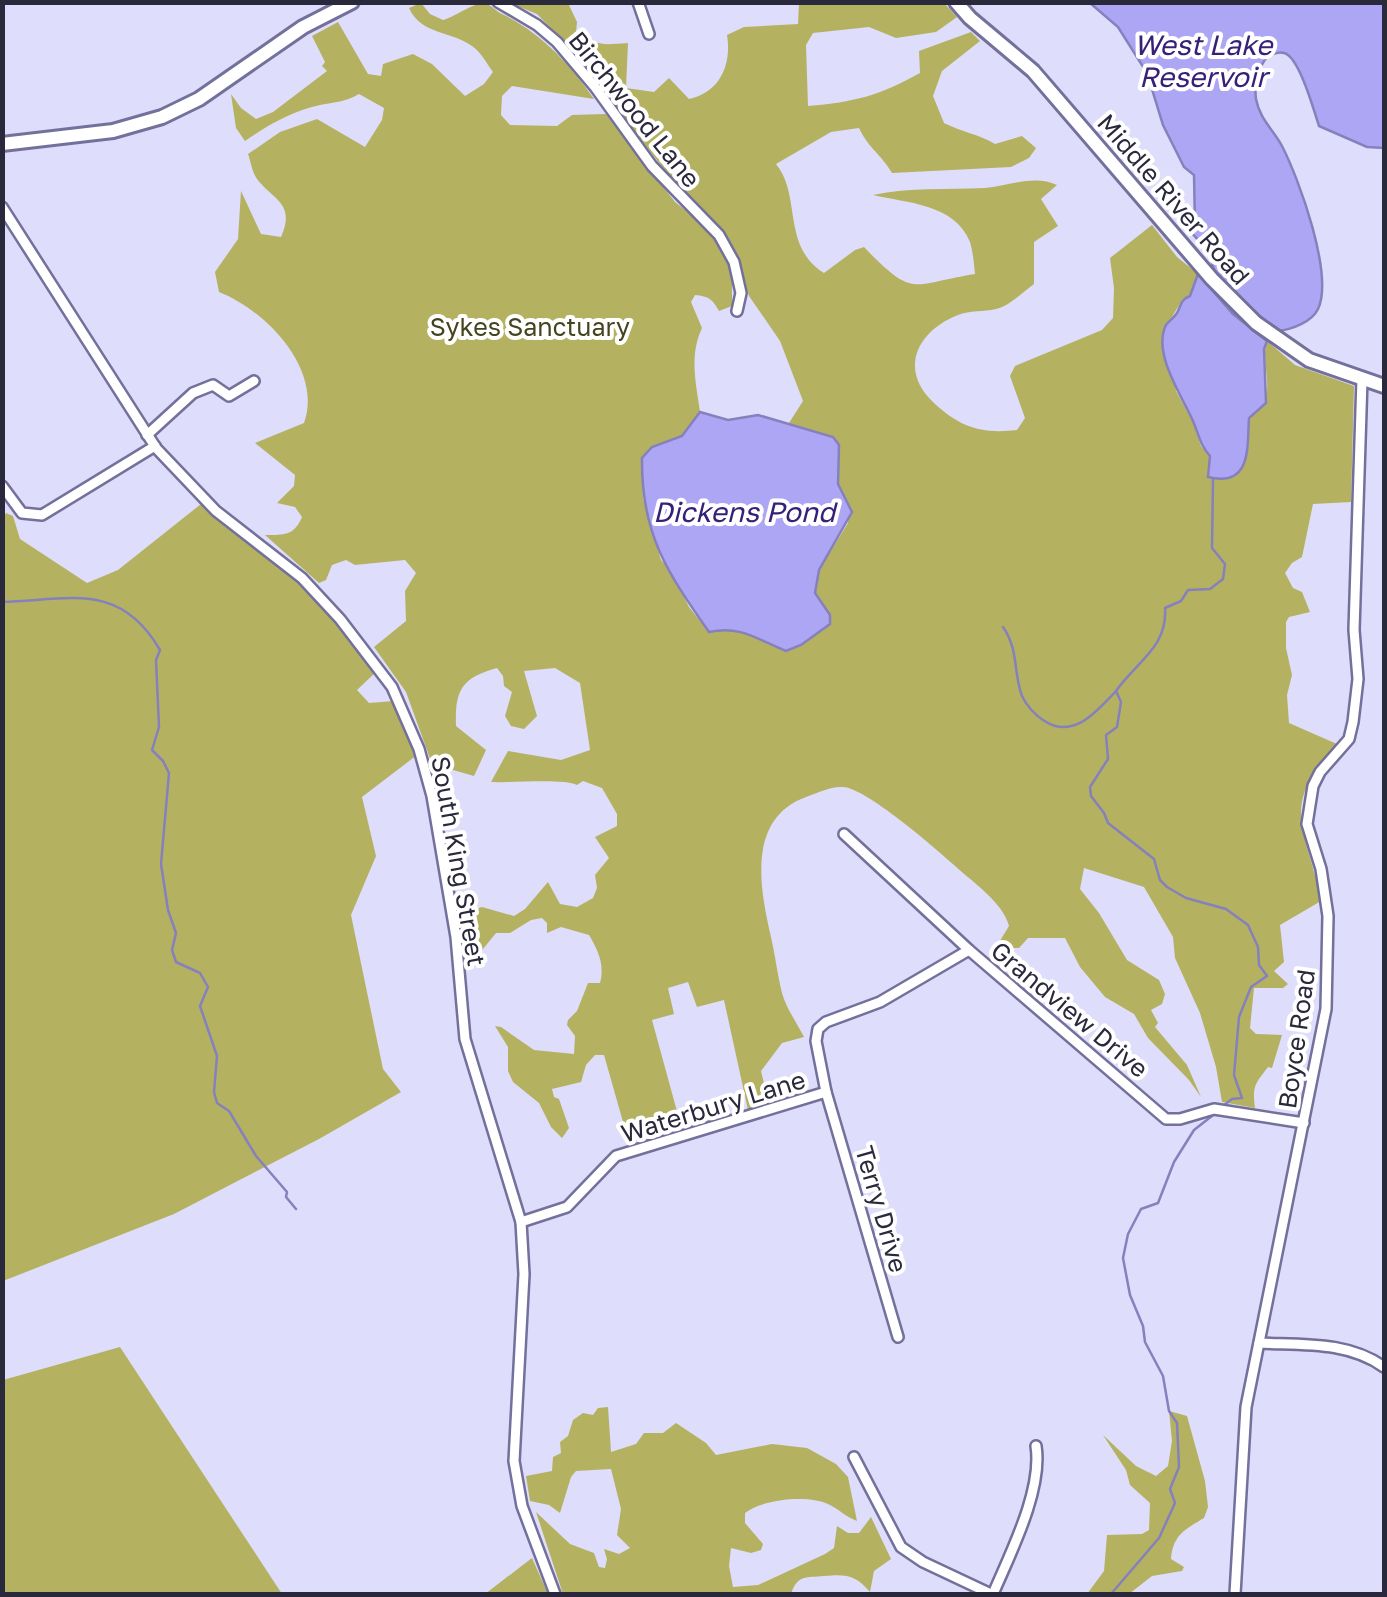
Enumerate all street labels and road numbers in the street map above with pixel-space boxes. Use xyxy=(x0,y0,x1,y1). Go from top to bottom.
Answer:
street label: Birchwood Lane xyxy=(563,25,707,193)
street label: Middle River Road xyxy=(1091,107,1257,291)
street label: South King Street xyxy=(425,754,493,968)
street label: Grandview Drive xyxy=(985,934,1155,1084)
street label: Boyce Road xyxy=(1271,967,1321,1111)
street label: Waterbury Lane xyxy=(617,1063,809,1149)
street label: Terry Drive xyxy=(849,1142,915,1276)

